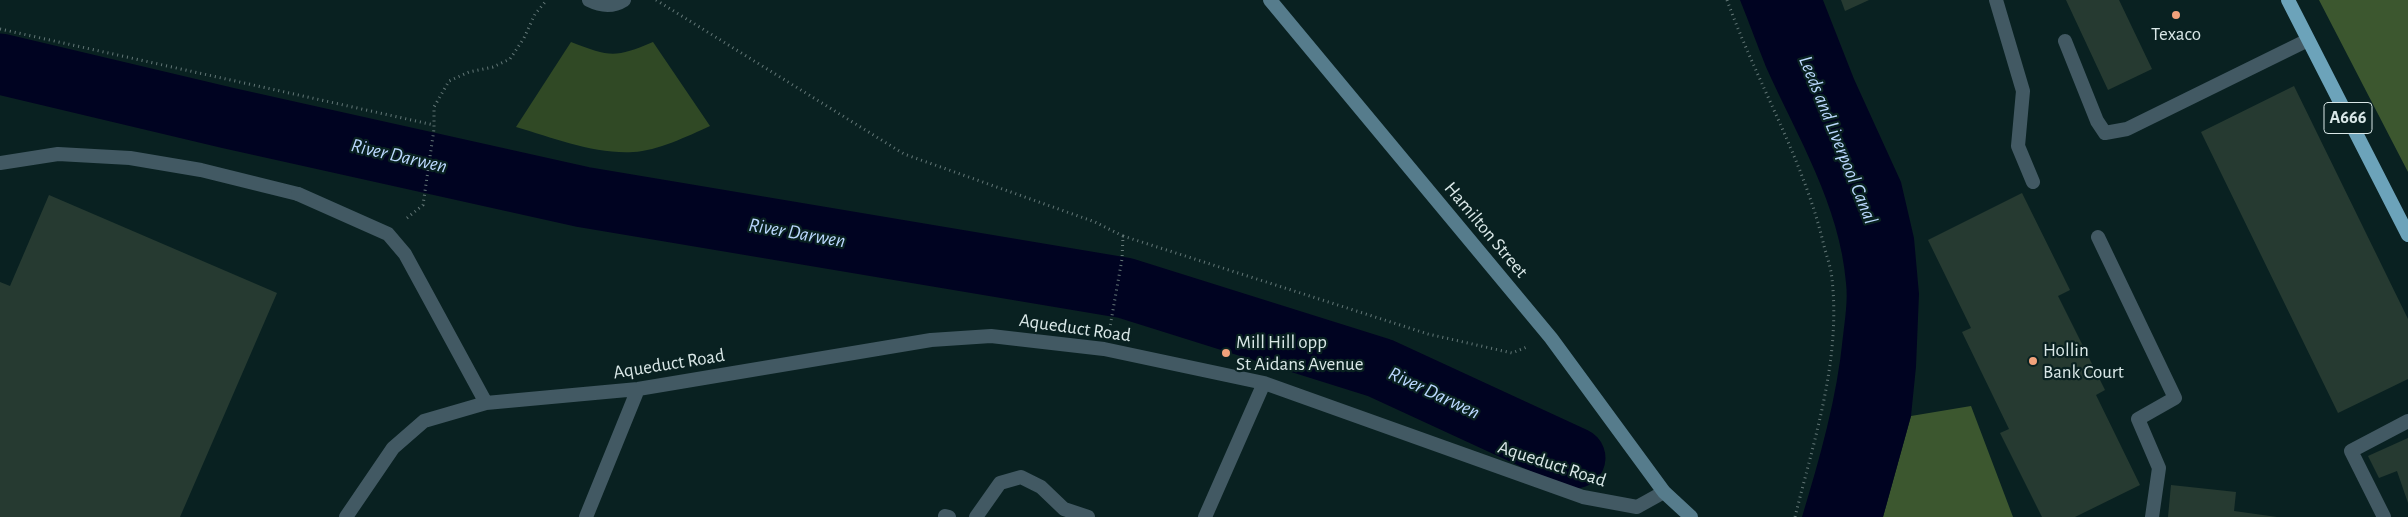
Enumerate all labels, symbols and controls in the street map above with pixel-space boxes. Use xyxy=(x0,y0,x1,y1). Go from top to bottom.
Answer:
marker: Texaco xyxy=(2170,9,2182,21)
place label: Texaco xyxy=(2151,23,2201,45)
water label: Leeds and Liverpool Canal xyxy=(1793,52,1883,228)
road number: A666 xyxy=(2324,102,2372,134)
water label: River Darwen xyxy=(349,133,449,179)
street label: Hamilton Street xyxy=(1439,177,1533,283)
water label: River Darwen xyxy=(747,213,847,253)
street label: Aqueduct Road xyxy=(1018,309,1132,347)
place label: Mill Hill opp St Aidans Avenue xyxy=(1236,331,1364,375)
place label: Hollin Bank Court xyxy=(2043,339,2124,383)
street label: Aqueduct Road xyxy=(612,344,726,384)
marker: Mill Hill opp St Aidans Avenue xyxy=(1220,347,1232,359)
marker: Hollin Bank Court xyxy=(2027,355,2039,367)
water label: River Darwen xyxy=(1385,361,1483,425)
street label: Aqueduct Road xyxy=(1495,436,1609,492)

